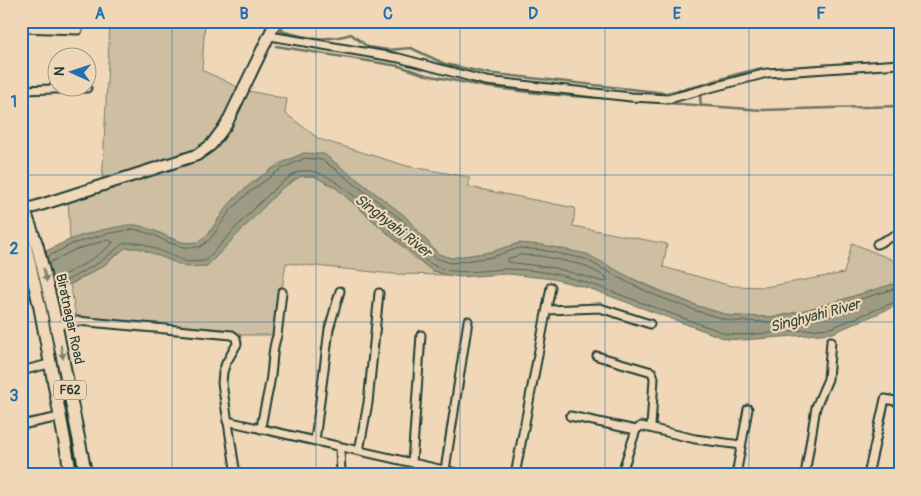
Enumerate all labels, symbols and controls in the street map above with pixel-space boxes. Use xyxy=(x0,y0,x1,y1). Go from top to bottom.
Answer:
text: A xyxy=(95,4,106,24)
text: B xyxy=(239,4,249,24)
text: C xyxy=(383,4,393,24)
text: D xyxy=(528,4,538,24)
text: E xyxy=(673,4,682,24)
text: F xyxy=(816,4,826,24)
north arrow xyxy=(48,48,98,98)
text: N xyxy=(51,66,68,77)
text: 1 xyxy=(11,92,17,112)
water label: Singhyahi River xyxy=(351,190,437,263)
text: 2 xyxy=(10,239,19,259)
one-way arrow xyxy=(41,267,49,282)
street label: Biratnagar Road xyxy=(52,272,88,366)
water label: Singhyahi River xyxy=(768,294,864,337)
one-way arrow xyxy=(58,345,66,360)
road number: F62 xyxy=(54,380,86,400)
text: 3 xyxy=(10,386,19,406)

